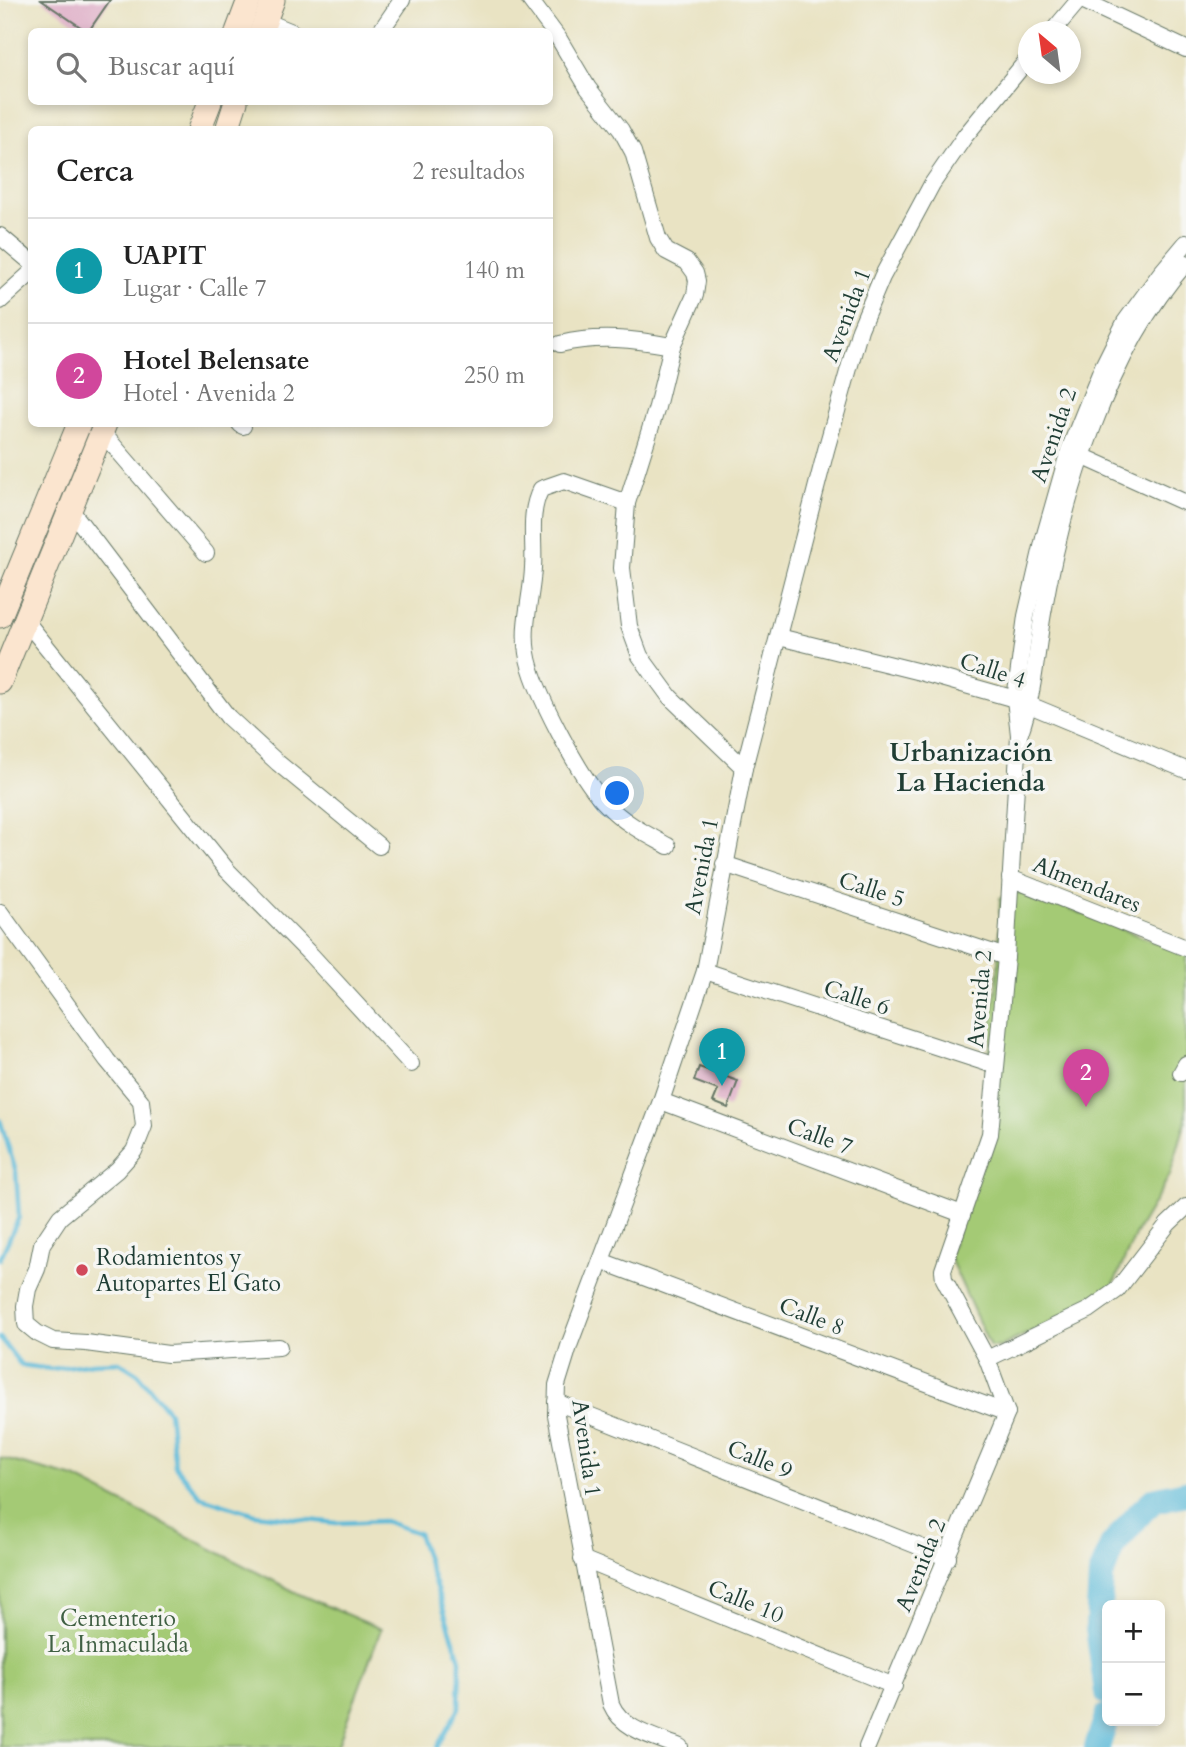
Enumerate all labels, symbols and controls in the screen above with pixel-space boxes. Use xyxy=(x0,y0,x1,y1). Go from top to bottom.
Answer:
north arrow xyxy=(1018,21,1081,84)
search box xyxy=(28,28,553,105)
icon: search xyxy=(52,48,90,86)
text: Buscar aquí xyxy=(108,49,235,84)
text: Cerca xyxy=(56,151,134,192)
text: 2 resultados xyxy=(412,156,525,187)
text: UAPIT xyxy=(123,238,207,273)
text: 1 xyxy=(73,255,85,286)
text: 140 m xyxy=(464,255,525,286)
street label: Avenida 1 xyxy=(814,264,879,367)
text: Lugar · Calle 7 xyxy=(123,273,267,304)
text: Hotel Belensate xyxy=(123,343,310,378)
text: 2 xyxy=(73,360,85,391)
text: 250 m xyxy=(464,360,525,391)
text: Hotel · Avenida 2 xyxy=(123,378,295,409)
street label: Avenida 2 xyxy=(1023,384,1084,487)
street label: Calle 4 xyxy=(956,645,1030,696)
district label: Urbanización La Hacienda xyxy=(890,735,1053,800)
your location xyxy=(600,776,634,810)
street label: Avenida 1 xyxy=(677,815,726,917)
street label: Almendares xyxy=(1028,849,1145,920)
street label: Calle 5 xyxy=(835,864,909,915)
street label: Avenida 2 xyxy=(960,949,999,1049)
street label: Calle 6 xyxy=(820,972,894,1023)
pin: 1 xyxy=(699,1028,745,1086)
pin: 2 xyxy=(1063,1049,1109,1107)
street label: Calle 7 xyxy=(783,1110,857,1163)
place label: Rodamientos y Autopartes El Gato xyxy=(96,1242,281,1299)
marker: Rodamientos y Autopartes El Gato xyxy=(74,1262,90,1278)
street label: Calle 8 xyxy=(775,1290,849,1343)
street label: Avenida 1 xyxy=(564,1397,609,1499)
street label: Calle 9 xyxy=(723,1432,797,1487)
street label: Avenida 2 xyxy=(888,1514,953,1616)
street label: Calle 10 xyxy=(703,1572,788,1631)
map controls xyxy=(1102,1600,1165,1726)
button: + xyxy=(1102,1600,1165,1663)
park label: Cementerio La Inmaculada xyxy=(47,1603,189,1660)
button: − xyxy=(1102,1663,1165,1726)

